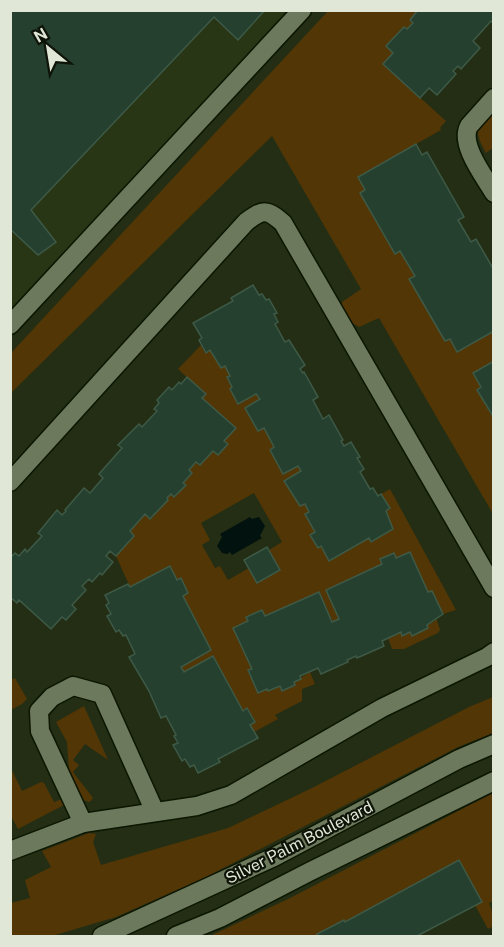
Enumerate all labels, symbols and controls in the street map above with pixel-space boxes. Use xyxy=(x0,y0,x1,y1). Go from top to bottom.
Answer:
north arrow xyxy=(18,18,78,78)
text: N xyxy=(31,24,51,47)
street label: Silver Palm Boulevard xyxy=(222,797,376,888)

